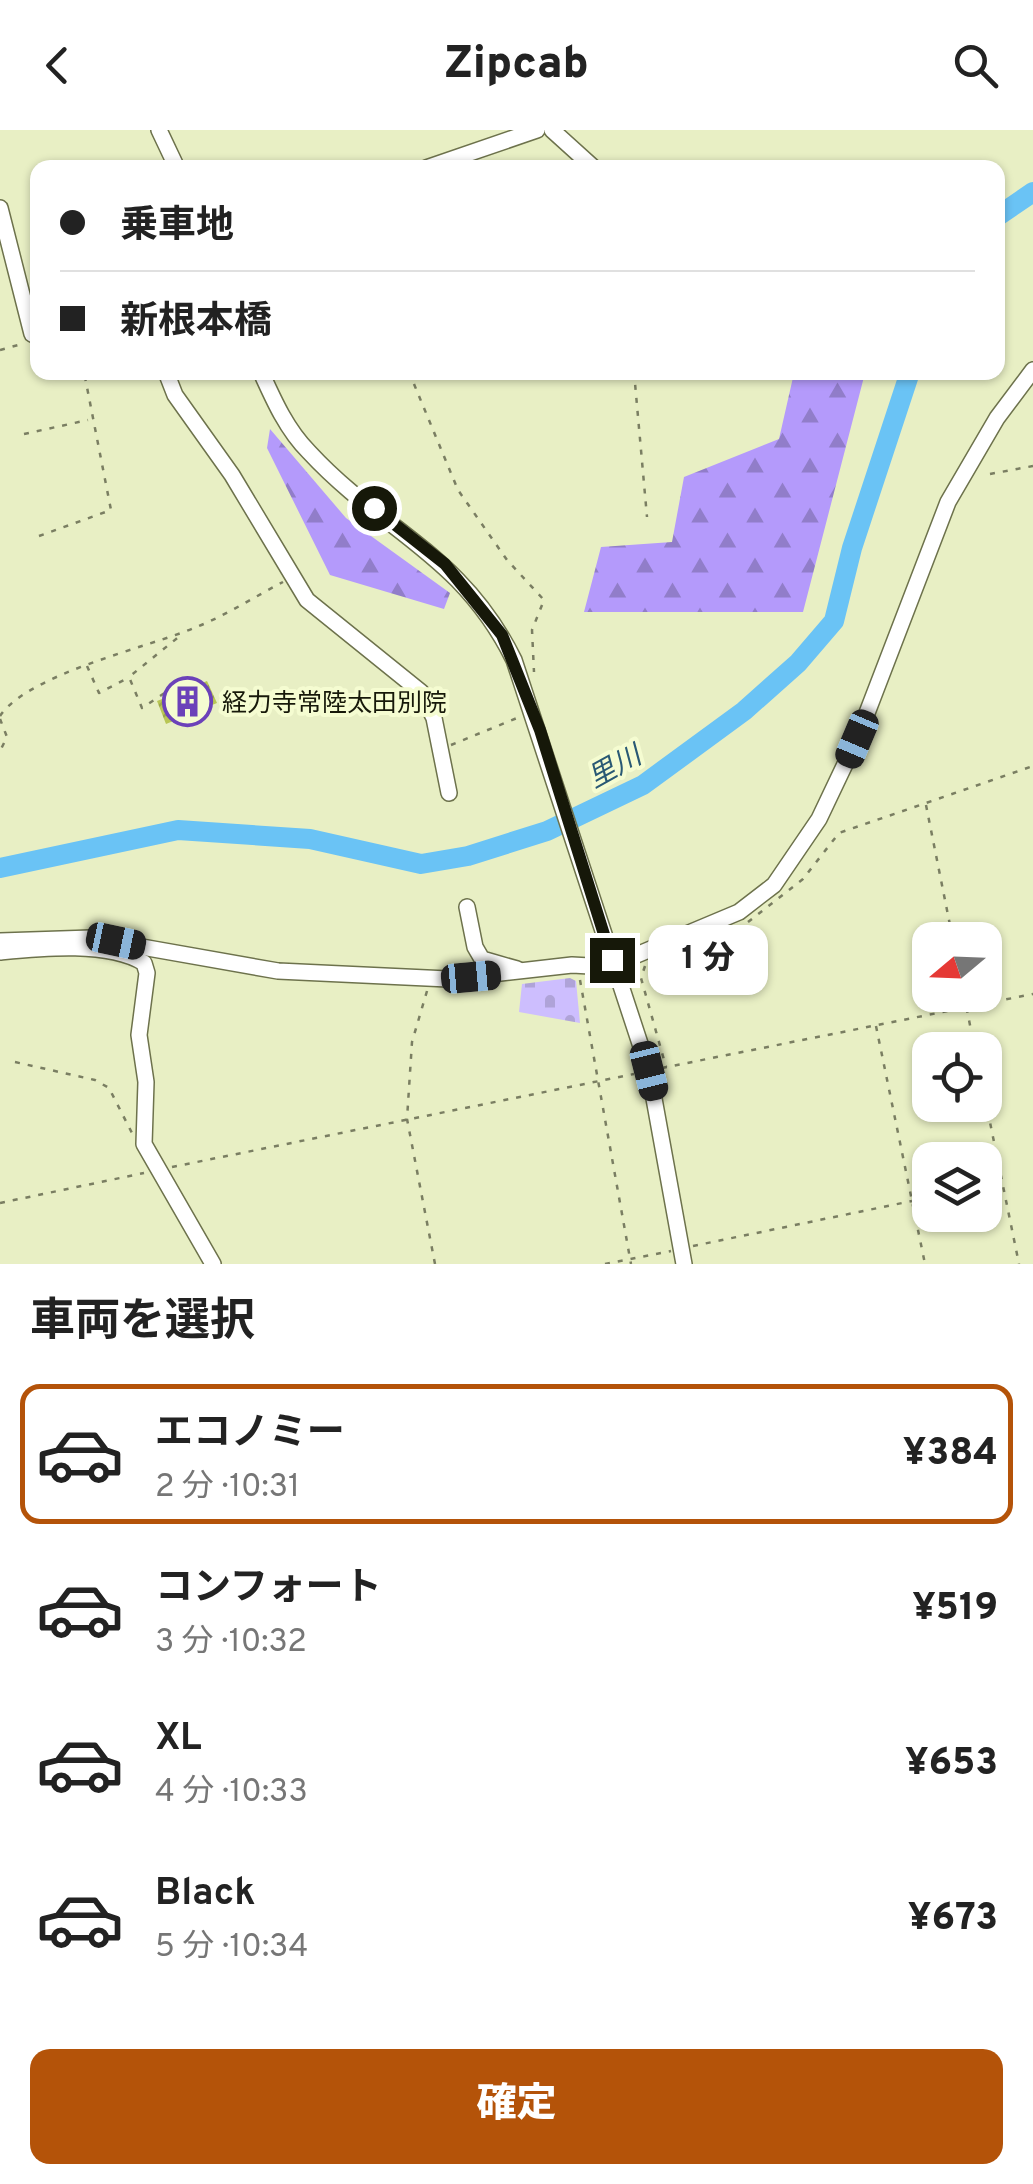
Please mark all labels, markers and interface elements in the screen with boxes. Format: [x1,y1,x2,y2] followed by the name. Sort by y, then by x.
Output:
[444,37,589,94] text: Zipcab
[30,38,85,93] icon: back
[948,38,1003,93] icon: search
[120,203,234,252] text: 乗車地
[120,299,272,348] text: 新根本橋
[352,486,397,531] route start
[161,676,213,728] building icon: 経力寺常陸太田別院
[222,689,447,721] place label: 経力寺常陸太田別院
[831,706,883,772] car
[582,738,651,798] water label: 里川
[84,920,148,962] car
[912,922,1002,1012] north arrow
[912,922,1002,1232] map controls
[647,925,767,995] callout: 1 分
[590,938,635,983] route end
[681,940,735,980] text: 1 分
[440,959,502,995] car
[912,1032,1002,1122] button: locate
[627,1038,671,1104] car
[912,1142,1002,1232] button: layers
[30,1295,255,1352] text: 車両を選択
[35,1409,125,1499] icon: car
[155,1410,345,1459] text: エコノミー
[903,1430,998,1479] text: ¥384
[155,1468,300,1508] text: 2 分 · 10:31
[35,1564,125,1654] icon: car
[155,1565,382,1614] text: コンフォート
[912,1585,998,1634] text: ¥519
[155,1623,307,1663] text: 3 分 · 10:32
[155,1715,202,1764] text: XL
[35,1719,125,1809] icon: car
[905,1740,998,1789] text: ¥653
[155,1773,308,1813] text: 4 分 · 10:33
[155,1870,255,1919] text: Black
[35,1874,125,1964] icon: car
[908,1895,998,1944] text: ¥673
[155,1928,308,1968] text: 5 分 · 10:34
[30,2049,1003,2164] button: 確定

